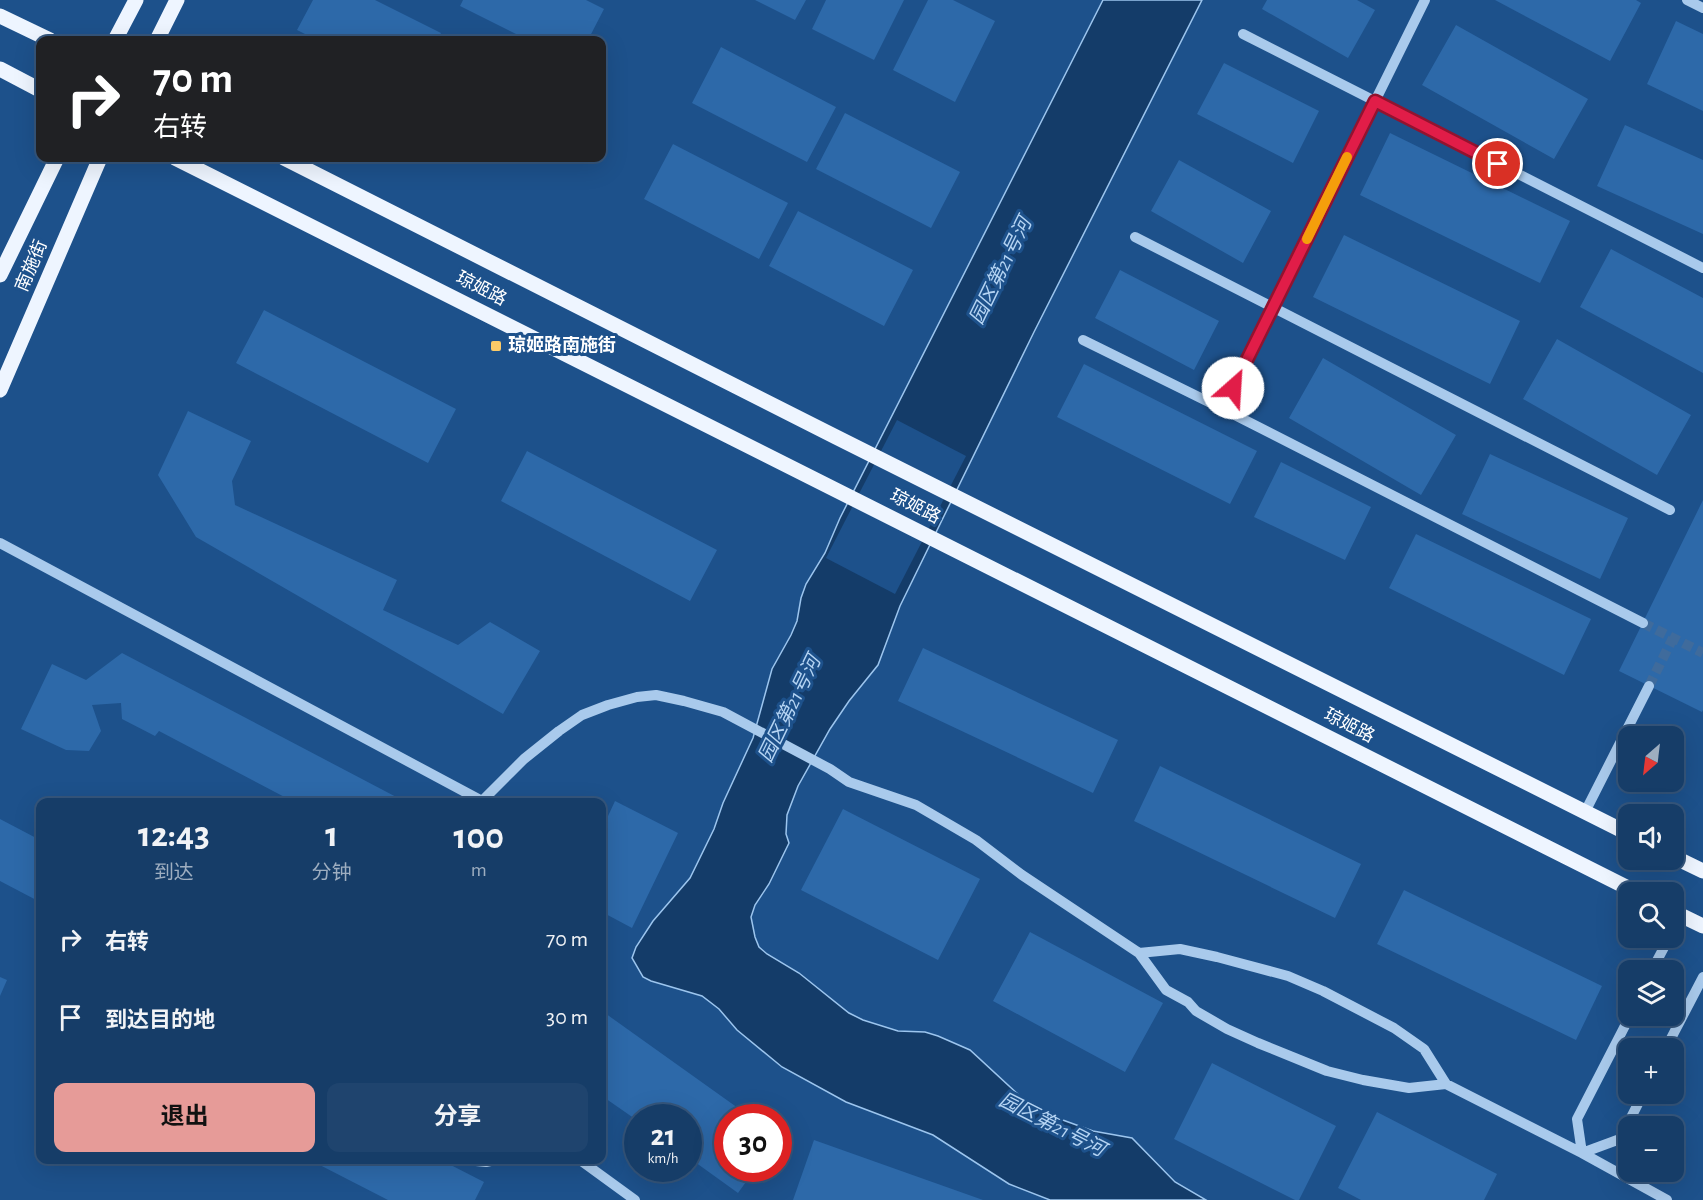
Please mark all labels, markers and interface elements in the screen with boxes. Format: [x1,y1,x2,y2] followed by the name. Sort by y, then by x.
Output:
[153,58,233,100] text: 70 m
[54,60,132,138] icon: right
[153,114,207,141] text: 右转
[1472,138,1523,189] pin
[1481,147,1514,180] icon: arrive
[966,210,1037,327] water label: 园区第21号河
[11,237,51,294] street label: 南施街
[453,267,510,309] street label: 琼姬路
[508,334,616,355] place label: 琼姬路南施街
[489,339,503,353] marker: 琼姬路南施街
[1201,356,1265,420] position arrow
[887,485,944,527] street label: 琼姬路
[755,648,826,765] water label: 园区第21号河
[1321,704,1378,746] street label: 琼姬路
[1618,726,1684,792] north arrow
[1618,726,1684,1182] map controls
[1618,804,1684,870] button: sound
[138,817,210,853] text: 12:43
[325,817,338,853] text: 1
[454,819,504,855] text: 100
[471,860,487,880] text: m
[154,863,194,883] text: 到达
[312,863,352,883] text: 分钟
[1618,882,1684,948] button: search
[54,923,87,956] icon: right
[546,928,588,950] text: 70 m
[105,931,149,953] text: 右转
[1618,960,1684,1026] button: layers
[54,1001,87,1034] icon: arrive
[546,1006,588,1028] text: 30 m
[105,1009,215,1031] text: 到达目的地
[1618,1038,1684,1104] button: +
[54,1083,315,1152] button: 退出
[327,1083,588,1152] button: 分享
[996,1089,1112,1162] water label: 园区第21号河
[714,1104,792,1182] speed limit sign: 30
[1618,1116,1684,1182] button: −
[651,1121,675,1151] text: 21
[648,1151,678,1166] text: km/h

